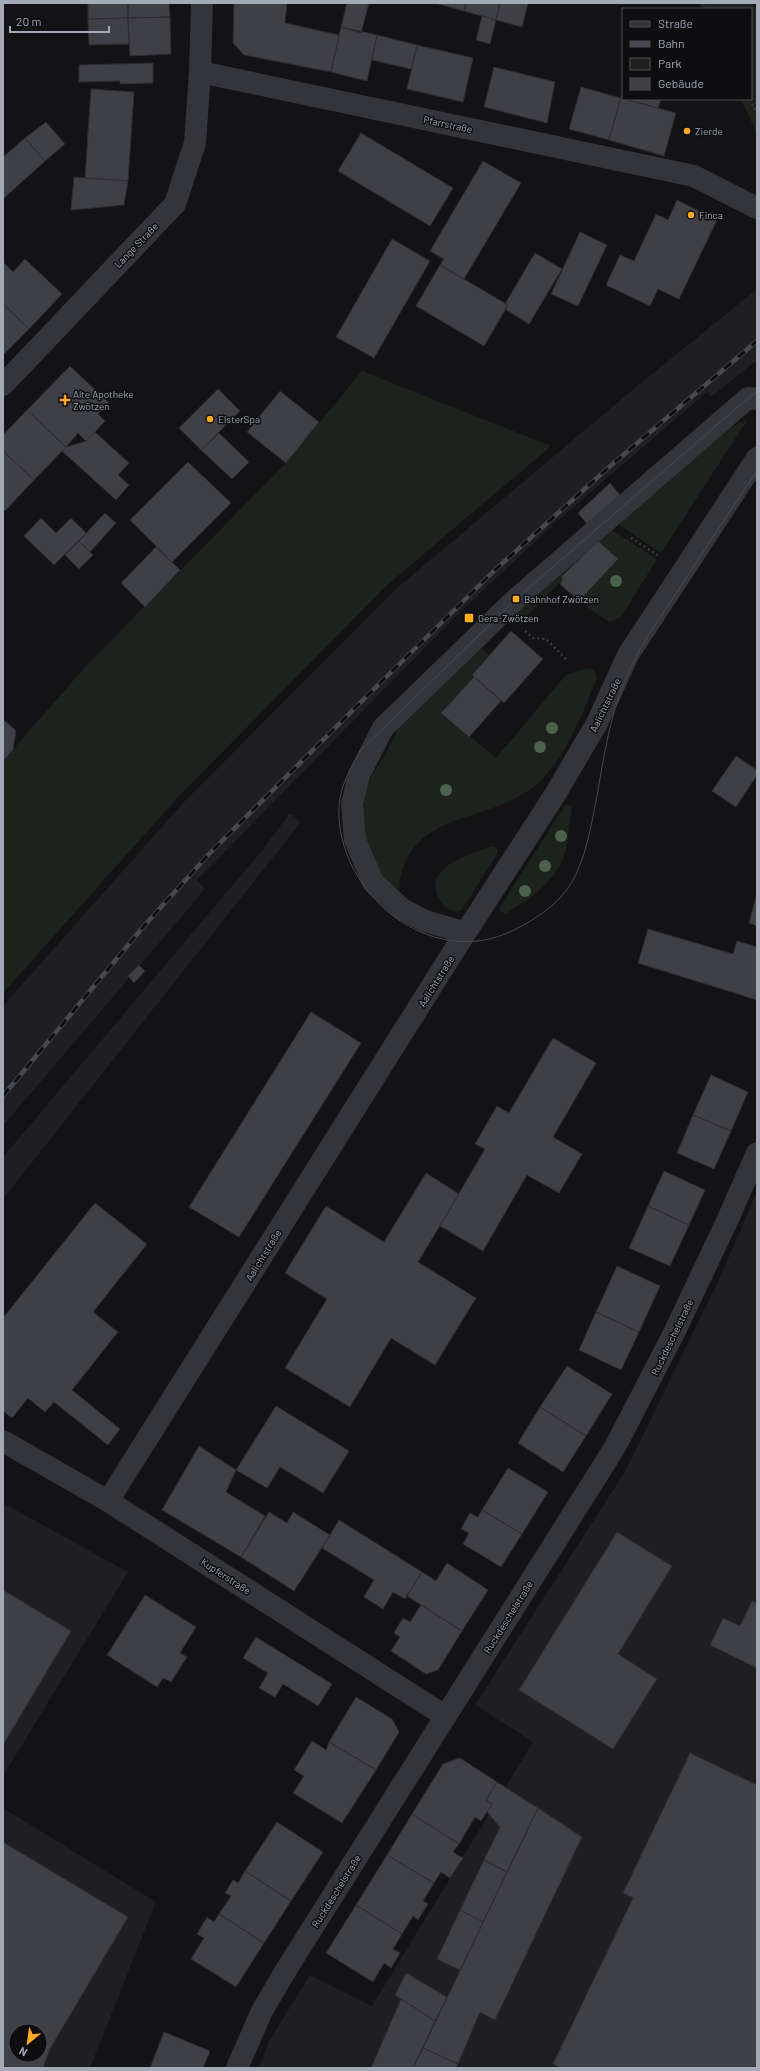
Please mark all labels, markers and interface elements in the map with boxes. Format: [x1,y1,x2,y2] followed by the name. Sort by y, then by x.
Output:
[10,8,109,34] scale bar
[622,8,752,100] legend
[16,14,42,28] text: 20 m
[658,16,693,30] text: Straße
[658,36,685,50] text: Bahn
[658,56,682,70] text: Park
[658,76,704,90] text: Gebäude
[422,113,474,135] street label: Pfarrstraße
[695,125,723,137] place label: Zierde
[682,126,692,136] marker: Zierde
[699,209,723,221] place label: Finca
[686,210,696,220] marker: Finca
[112,220,160,270] street label: Lange Straße
[73,388,134,412] place label: Alte Apotheke Zwötzen
[60,395,70,405] marker: Alte Apotheke Zwötzen
[218,413,260,425] place label: ElsterSpa
[205,414,215,424] marker: ElsterSpa
[524,593,599,605] place label: Bahnhof Zwötzen
[511,594,521,604] marker: Bahnhof Zwötzen
[463,612,475,624] marker: Gera-Zwötzen
[478,612,539,624] place label: Gera-Zwötzen
[587,676,623,734] street label: Aalichtstraße
[415,953,457,1009] street label: Aalichtstraße
[242,1227,284,1283] street label: Aalichtstraße
[648,1297,696,1377] street label: Ruckdeschelstraße
[199,1555,253,1597] street label: Kupferstraße
[481,1579,535,1655] street label: Ruckdeschelstraße
[309,1853,363,1929] street label: Ruckdeschelstraße
[8,2023,48,2063] north arrow
[17,2045,29,2060] text: N

